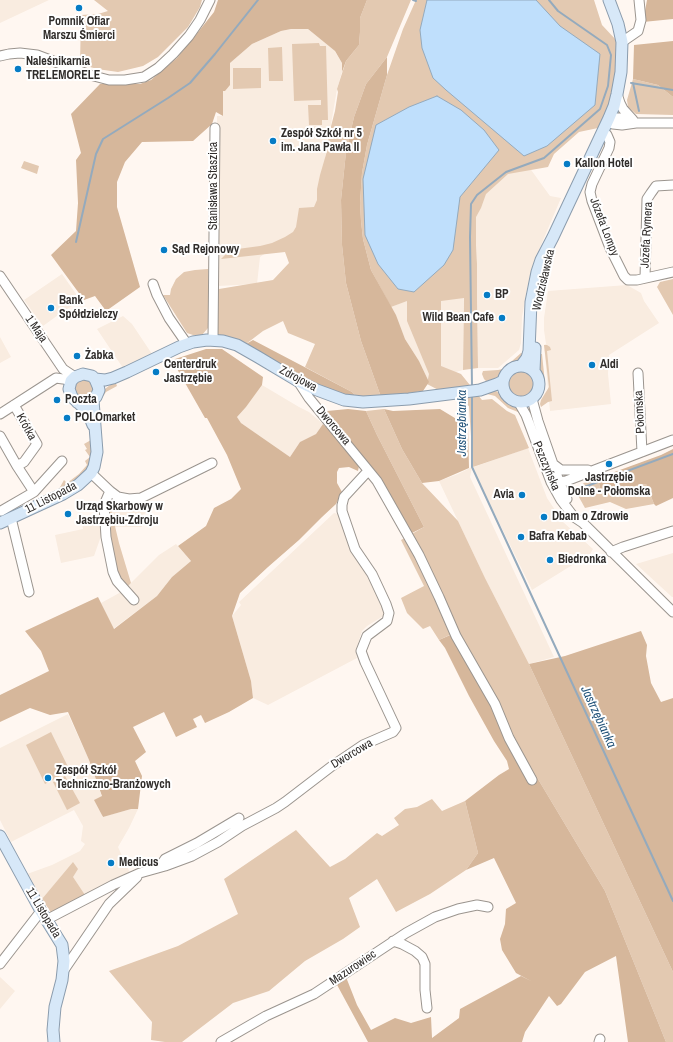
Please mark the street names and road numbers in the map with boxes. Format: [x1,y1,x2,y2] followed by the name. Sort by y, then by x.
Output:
[207,142,221,230] street label: Stanisława Staszica
[586,196,622,258] street label: Józefa Lompy
[638,202,656,268] street label: Józefa Rymera
[530,248,558,312] street label: Wodzisławska
[22,313,50,345] street label: 1 Maja
[277,363,319,395] street label: Zdrojowa
[632,390,648,434] street label: Połomska
[313,404,353,448] street label: Dworcowa
[13,411,39,443] street label: Krótka
[529,439,563,493] street label: Pszczyńska
[23,479,79,517] street label: 11 Listopada
[329,736,375,772] street label: Dworcowa
[22,885,64,941] street label: 11 Listopada
[327,947,379,989] street label: Mazurowiec

